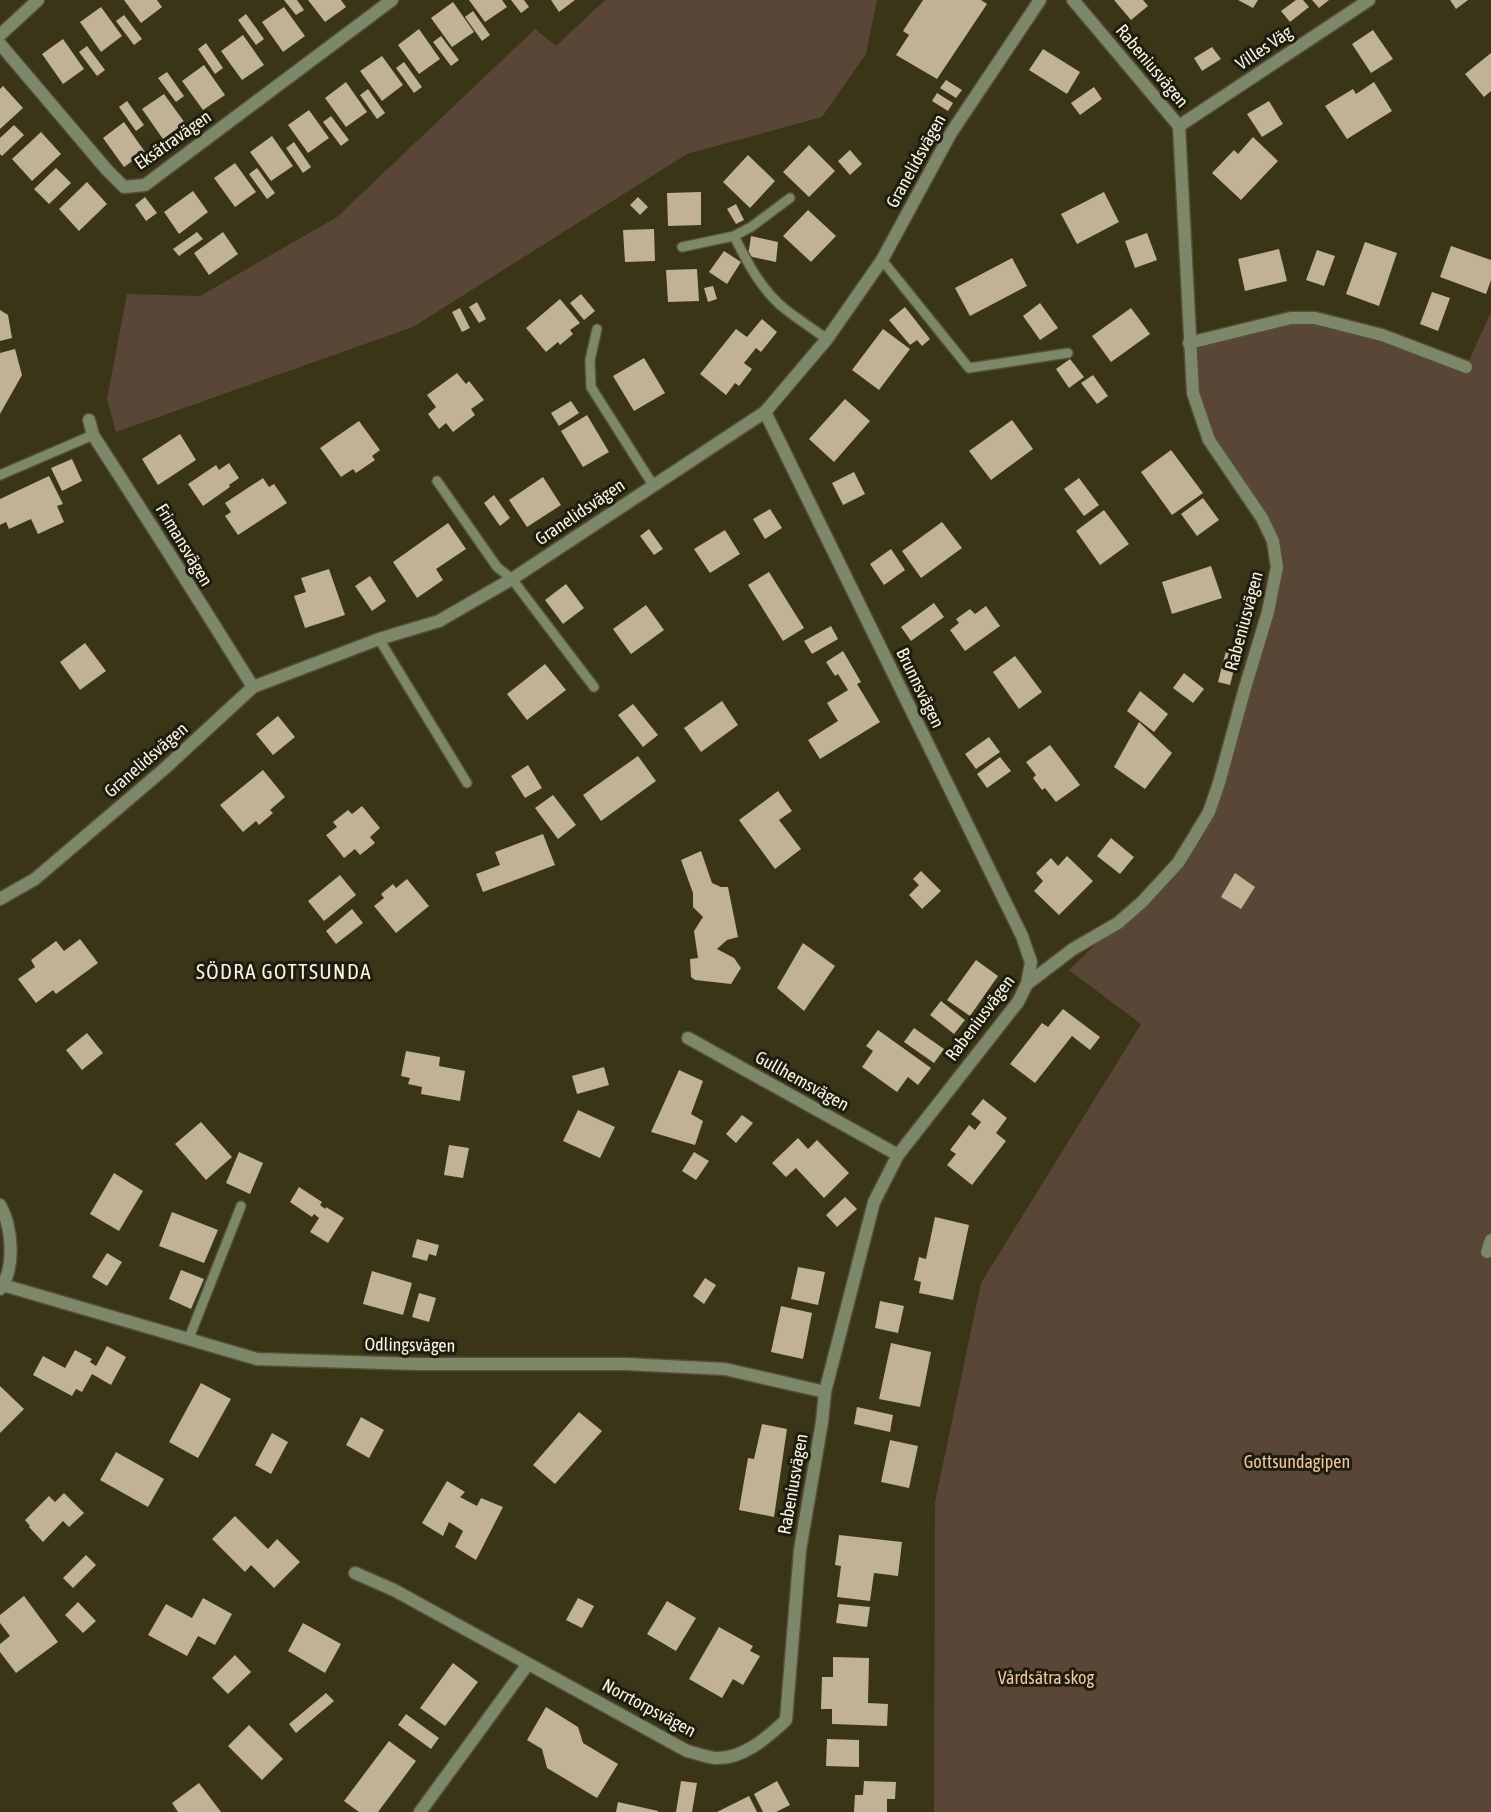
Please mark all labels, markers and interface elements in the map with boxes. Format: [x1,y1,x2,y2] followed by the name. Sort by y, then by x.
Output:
[1112,20,1193,111] street label: Rabeniusvägen
[1231,21,1296,74] street label: Villes Väg
[130,106,215,174] street label: Eksätravägen
[881,110,950,211] street label: Granelidsvägen
[531,474,628,549] street label: Granelidsvägen
[152,500,217,590] street label: Frimansvägen
[1220,569,1267,673] street label: Rabeniusvägen
[892,644,949,731] street label: Brunnsvägen
[100,718,192,801] street label: Granelidsvägen
[196,959,372,983] district label: SÖDRA GOTTSUNDA
[941,971,1019,1065] street label: Rabeniusvägen
[752,1046,853,1115] street label: Gullhemsvägen
[364,1333,456,1356] street label: Odlingsvägen
[773,1432,812,1536] street label: Rabeniusvägen
[1244,1451,1350,1472] park label: Gottsundagipen
[998,1667,1094,1688] park label: Vårdsätra skog
[599,1674,700,1741] street label: Norrtorpsvägen

